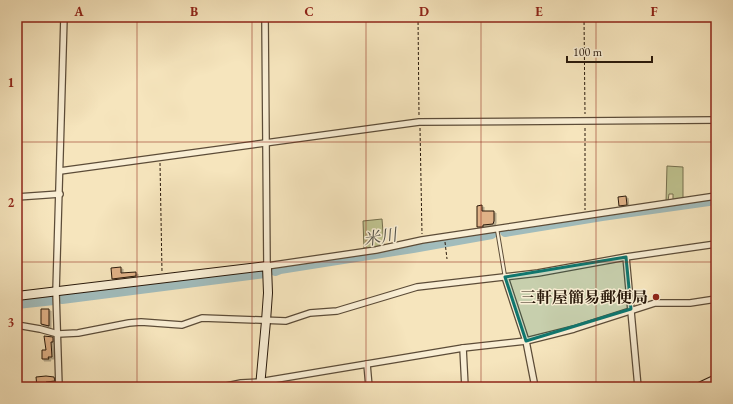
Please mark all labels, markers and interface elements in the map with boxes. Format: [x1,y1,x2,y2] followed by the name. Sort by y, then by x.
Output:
[73,3,84,20] text: A
[190,3,198,20] text: B
[304,3,314,20] text: C
[419,3,429,20] text: D
[535,3,543,20] text: E
[650,3,658,20] text: F
[567,38,652,64] scale bar
[573,44,603,60] text: 100 m
[8,74,15,91] text: 1
[8,194,15,211] text: 2
[361,223,401,251] water label: 米川
[520,287,648,308] place label: 三軒屋簡易郵便局
[651,292,661,302] marker: 三軒屋簡易郵便局
[8,314,15,331] text: 3

